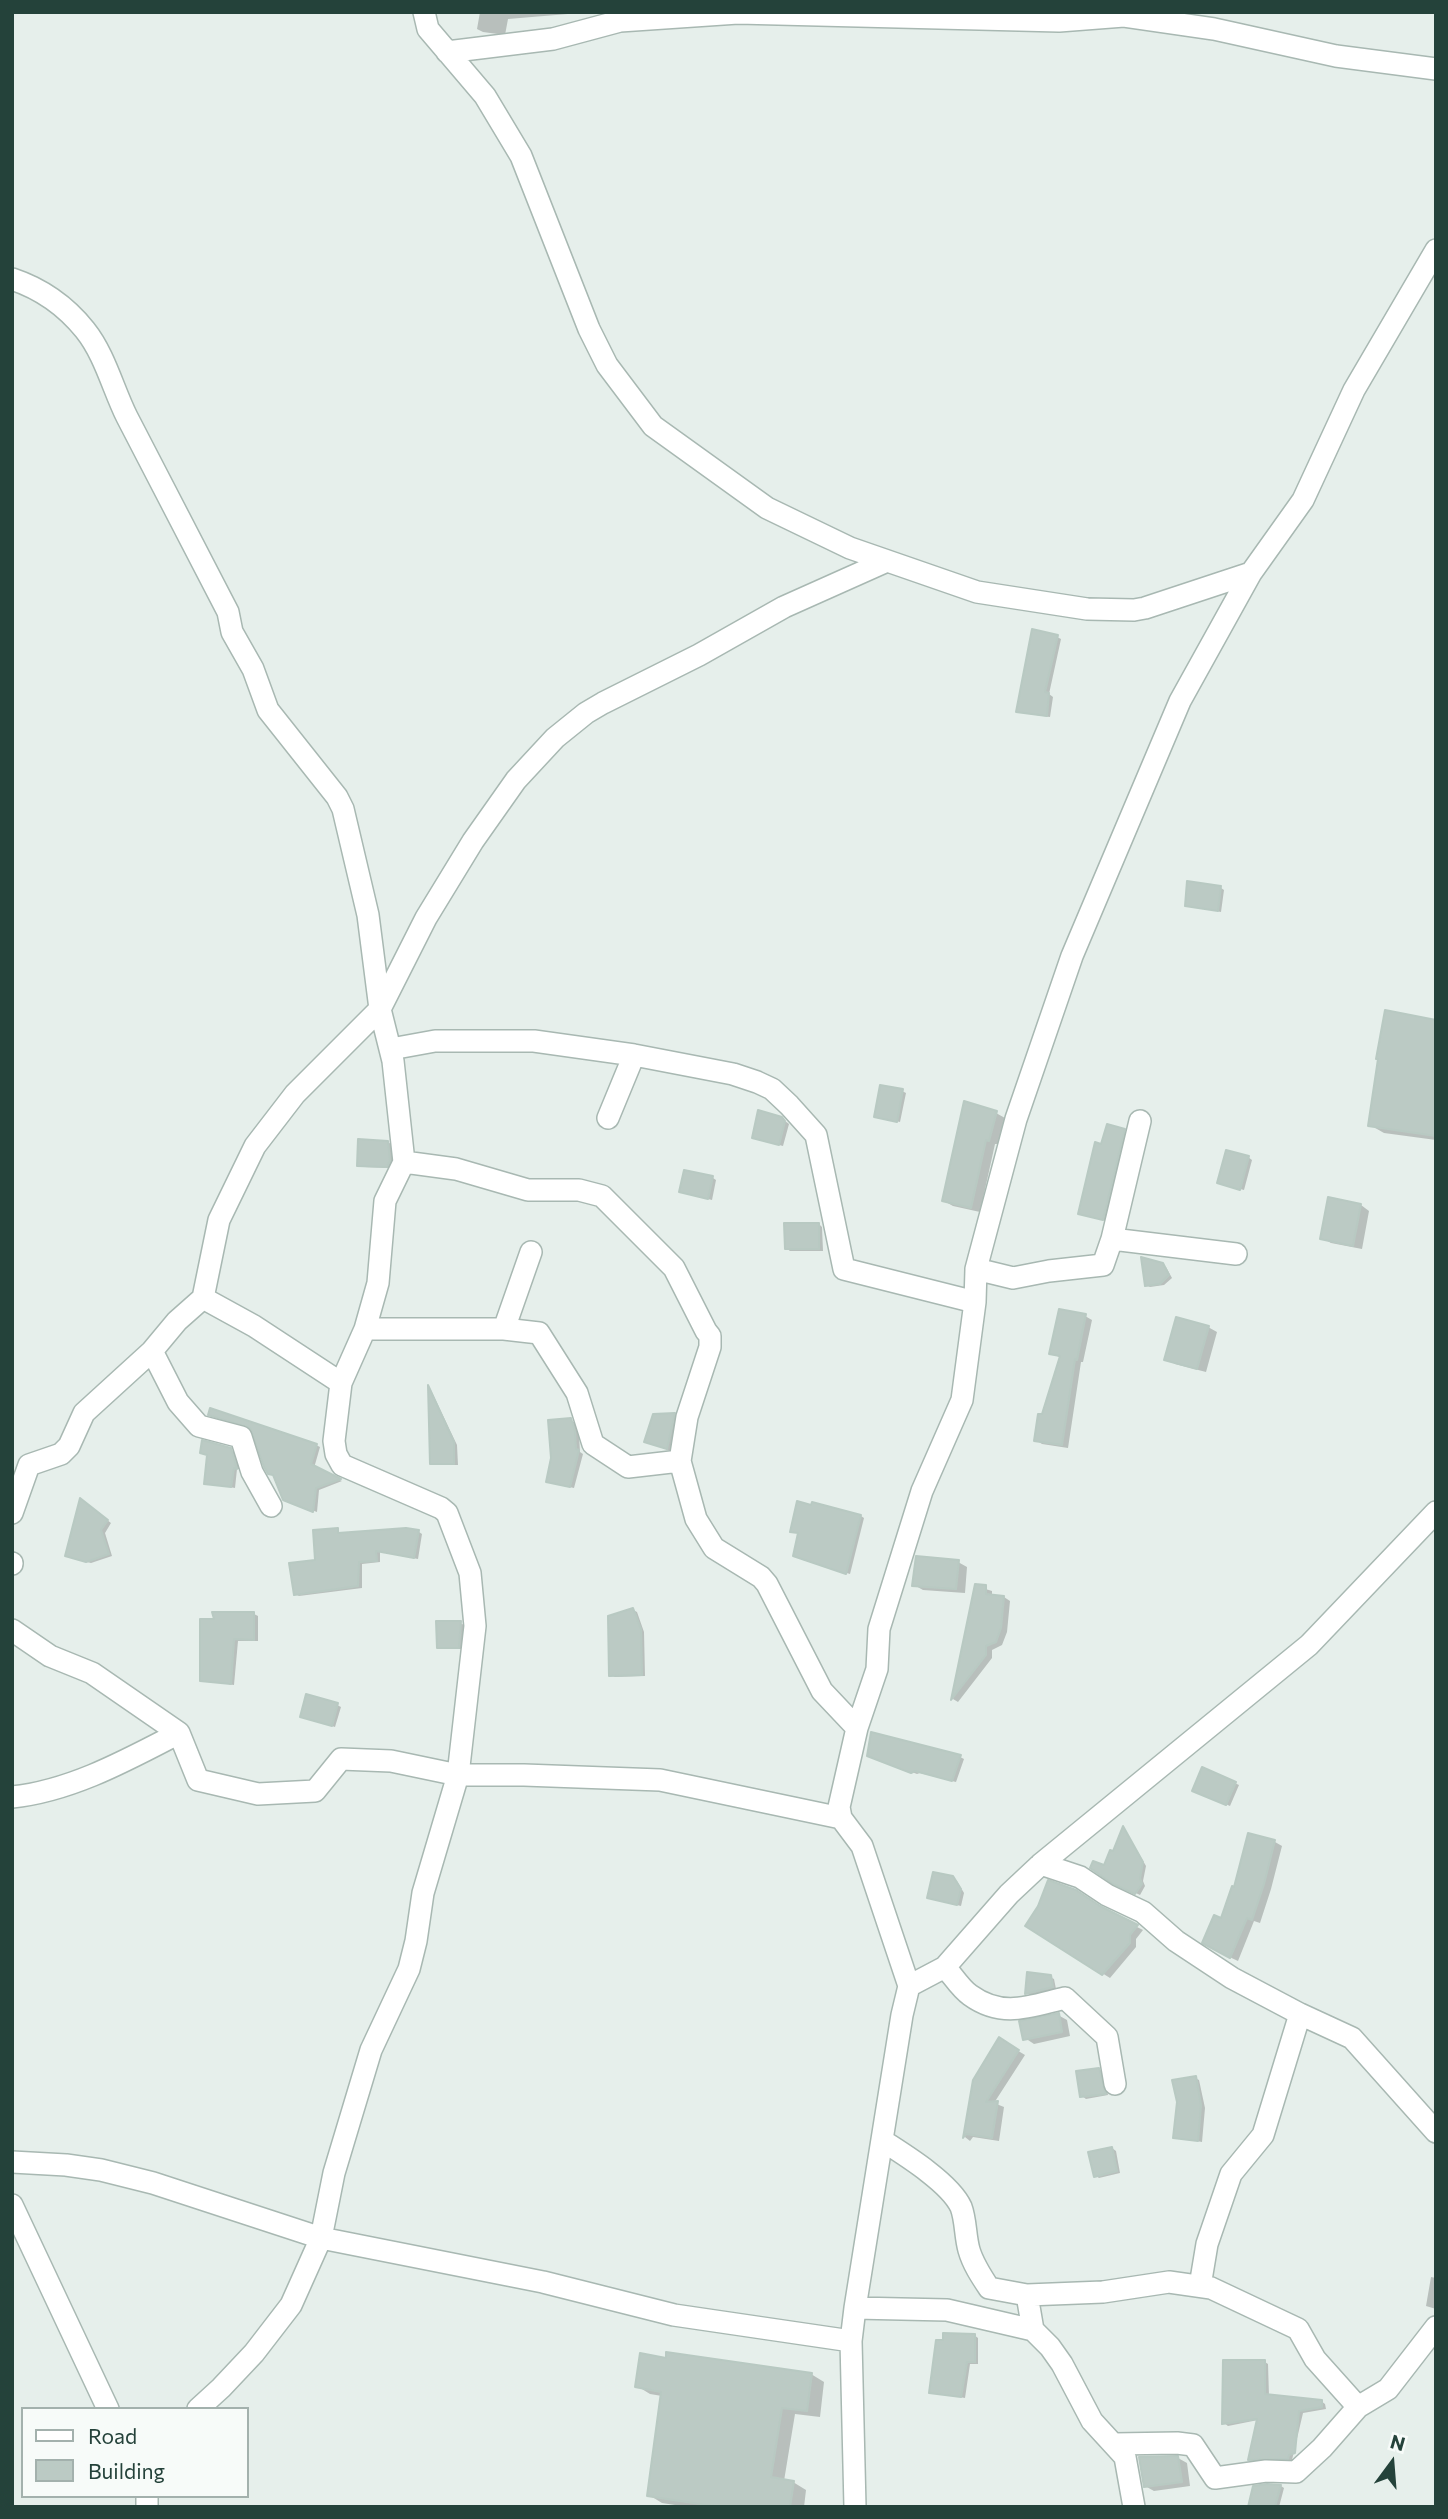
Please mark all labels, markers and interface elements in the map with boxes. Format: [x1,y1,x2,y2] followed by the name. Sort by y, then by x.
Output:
[21,2407,248,2498] legend
[88,2423,137,2448] text: Road
[1357,2428,1427,2498] north arrow
[1388,2429,1408,2455] text: N
[88,2458,165,2483] text: Building

